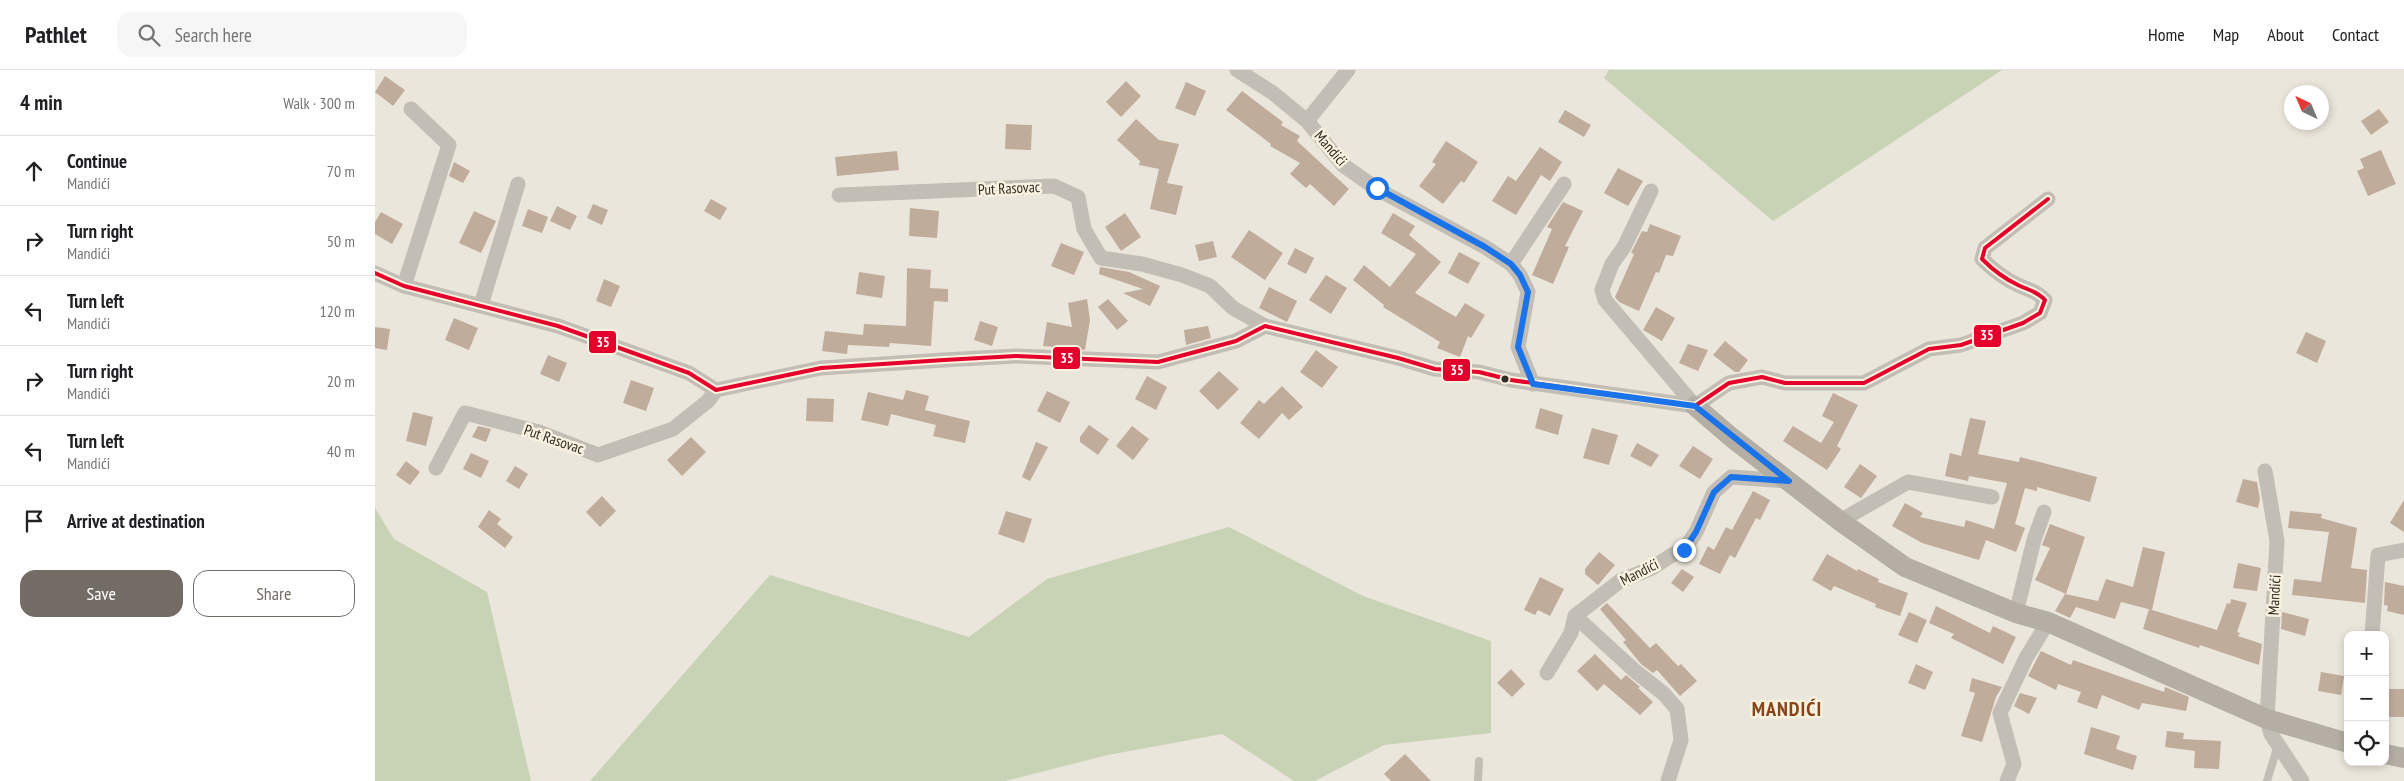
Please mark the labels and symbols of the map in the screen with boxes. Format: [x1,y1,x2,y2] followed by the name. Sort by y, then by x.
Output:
[2284,85,2329,130] north arrow
[1311,126,1351,170] street label: Mandići
[978,177,1041,199] street label: Put Rasovac
[1366,177,1389,200] route start
[1973,324,2002,348] line badge: 35
[1980,326,1994,344] text: 35
[588,330,617,354] line badge: 35
[596,333,610,351] text: 35
[1052,346,1081,370] line badge: 35
[1060,349,1074,367] text: 35
[1442,358,1471,382] line badge: 35
[1450,361,1464,379] text: 35
[1500,374,1510,384] unlabelled marker
[522,420,587,458] street label: Put Rasovac
[1673,539,1696,562] route end
[1617,554,1661,590] street label: Mandići
[2263,574,2285,616] street label: Mandići
[1752,696,1822,722] district label: MANDIĆI

